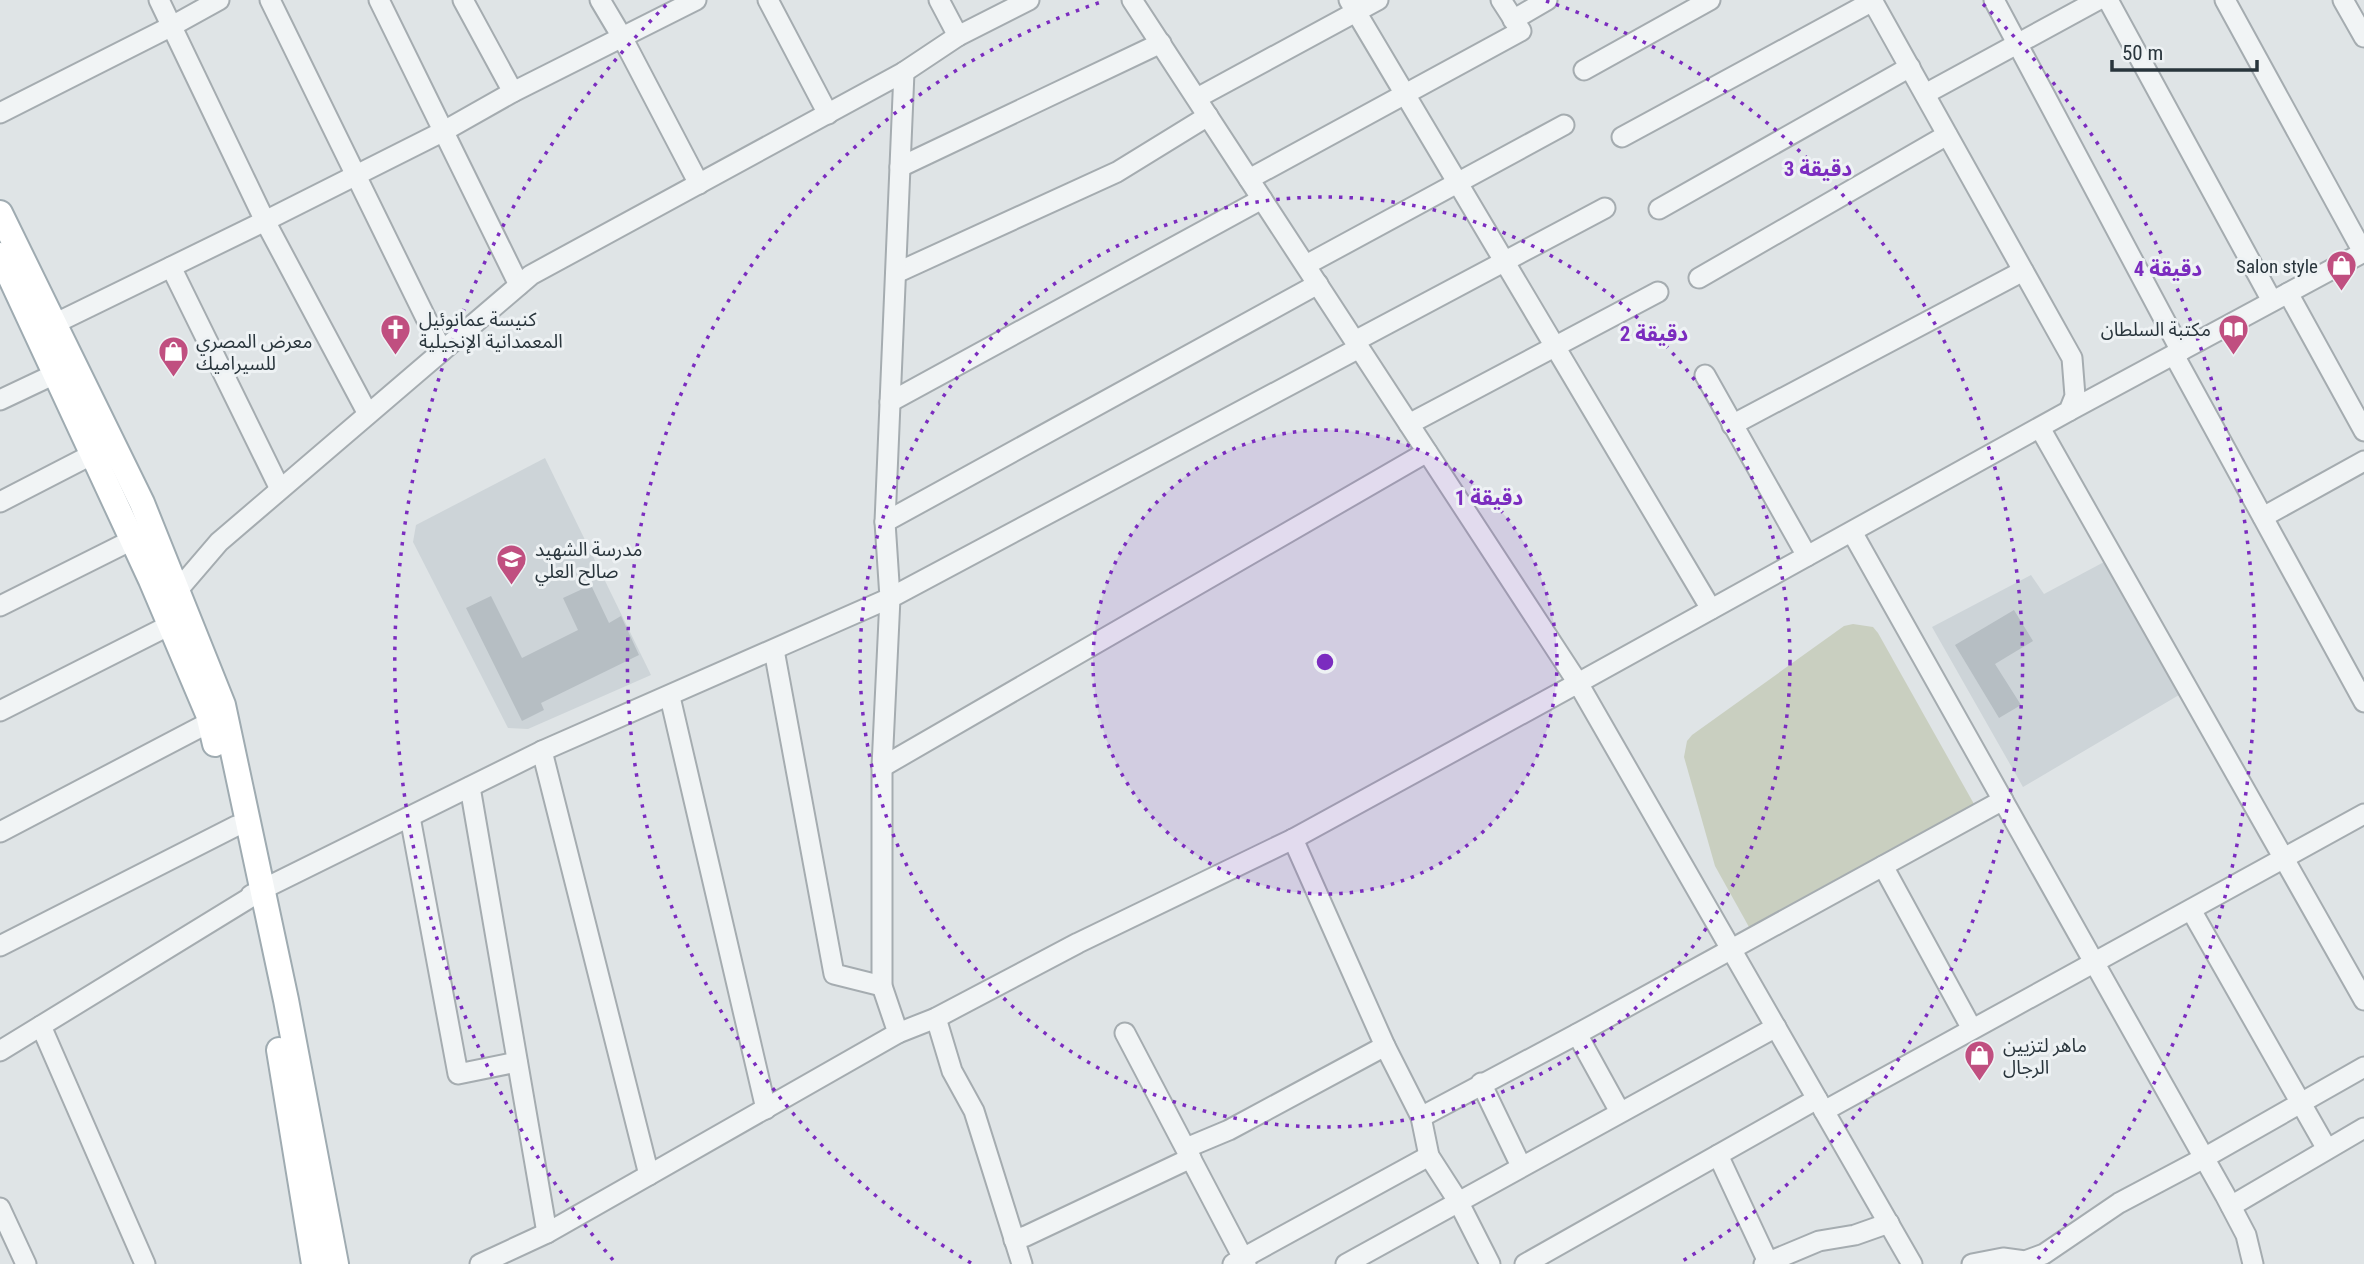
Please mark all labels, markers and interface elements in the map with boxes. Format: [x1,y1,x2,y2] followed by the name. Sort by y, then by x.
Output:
[2112,28,2257,72] scale bar
[2122,41,2163,65] text: 50 m
[1784,157,1852,181] text: 3 دقيقة
[2324,249,2358,293] shop icon: Salon style
[2236,255,2318,278] place label: Salon style
[2134,257,2202,281] text: 4 دقيقة
[419,308,563,354] place label: كنيسة عمانوئيل المعمدانية الإنجيلية
[2217,312,2251,356] library icon: مكتبة السلطان
[379,313,413,357] church icon: كنيسة عمانوئيل المعمدانية الإنجيلية
[2101,318,2211,341] place label: مكتبة السلطان
[1620,322,1688,346] text: 2 دقيقة
[196,330,312,375] place label: معرض المصري للسيراميك
[156,335,190,379] shop icon: معرض المصري للسيراميك
[1455,486,1523,510] text: 1 دقيقة
[535,538,642,586] place label: مدرسة الشهيد صالح العلي
[495,543,529,587] school or university icon: مدرسة الشهيد صالح العلي
[1313,650,1337,674] centre of rings
[2003,1034,2087,1079] place label: ماهر لتزيين الرجال
[1963,1039,1997,1083] shop icon: ماهر لتزيين الرجال

